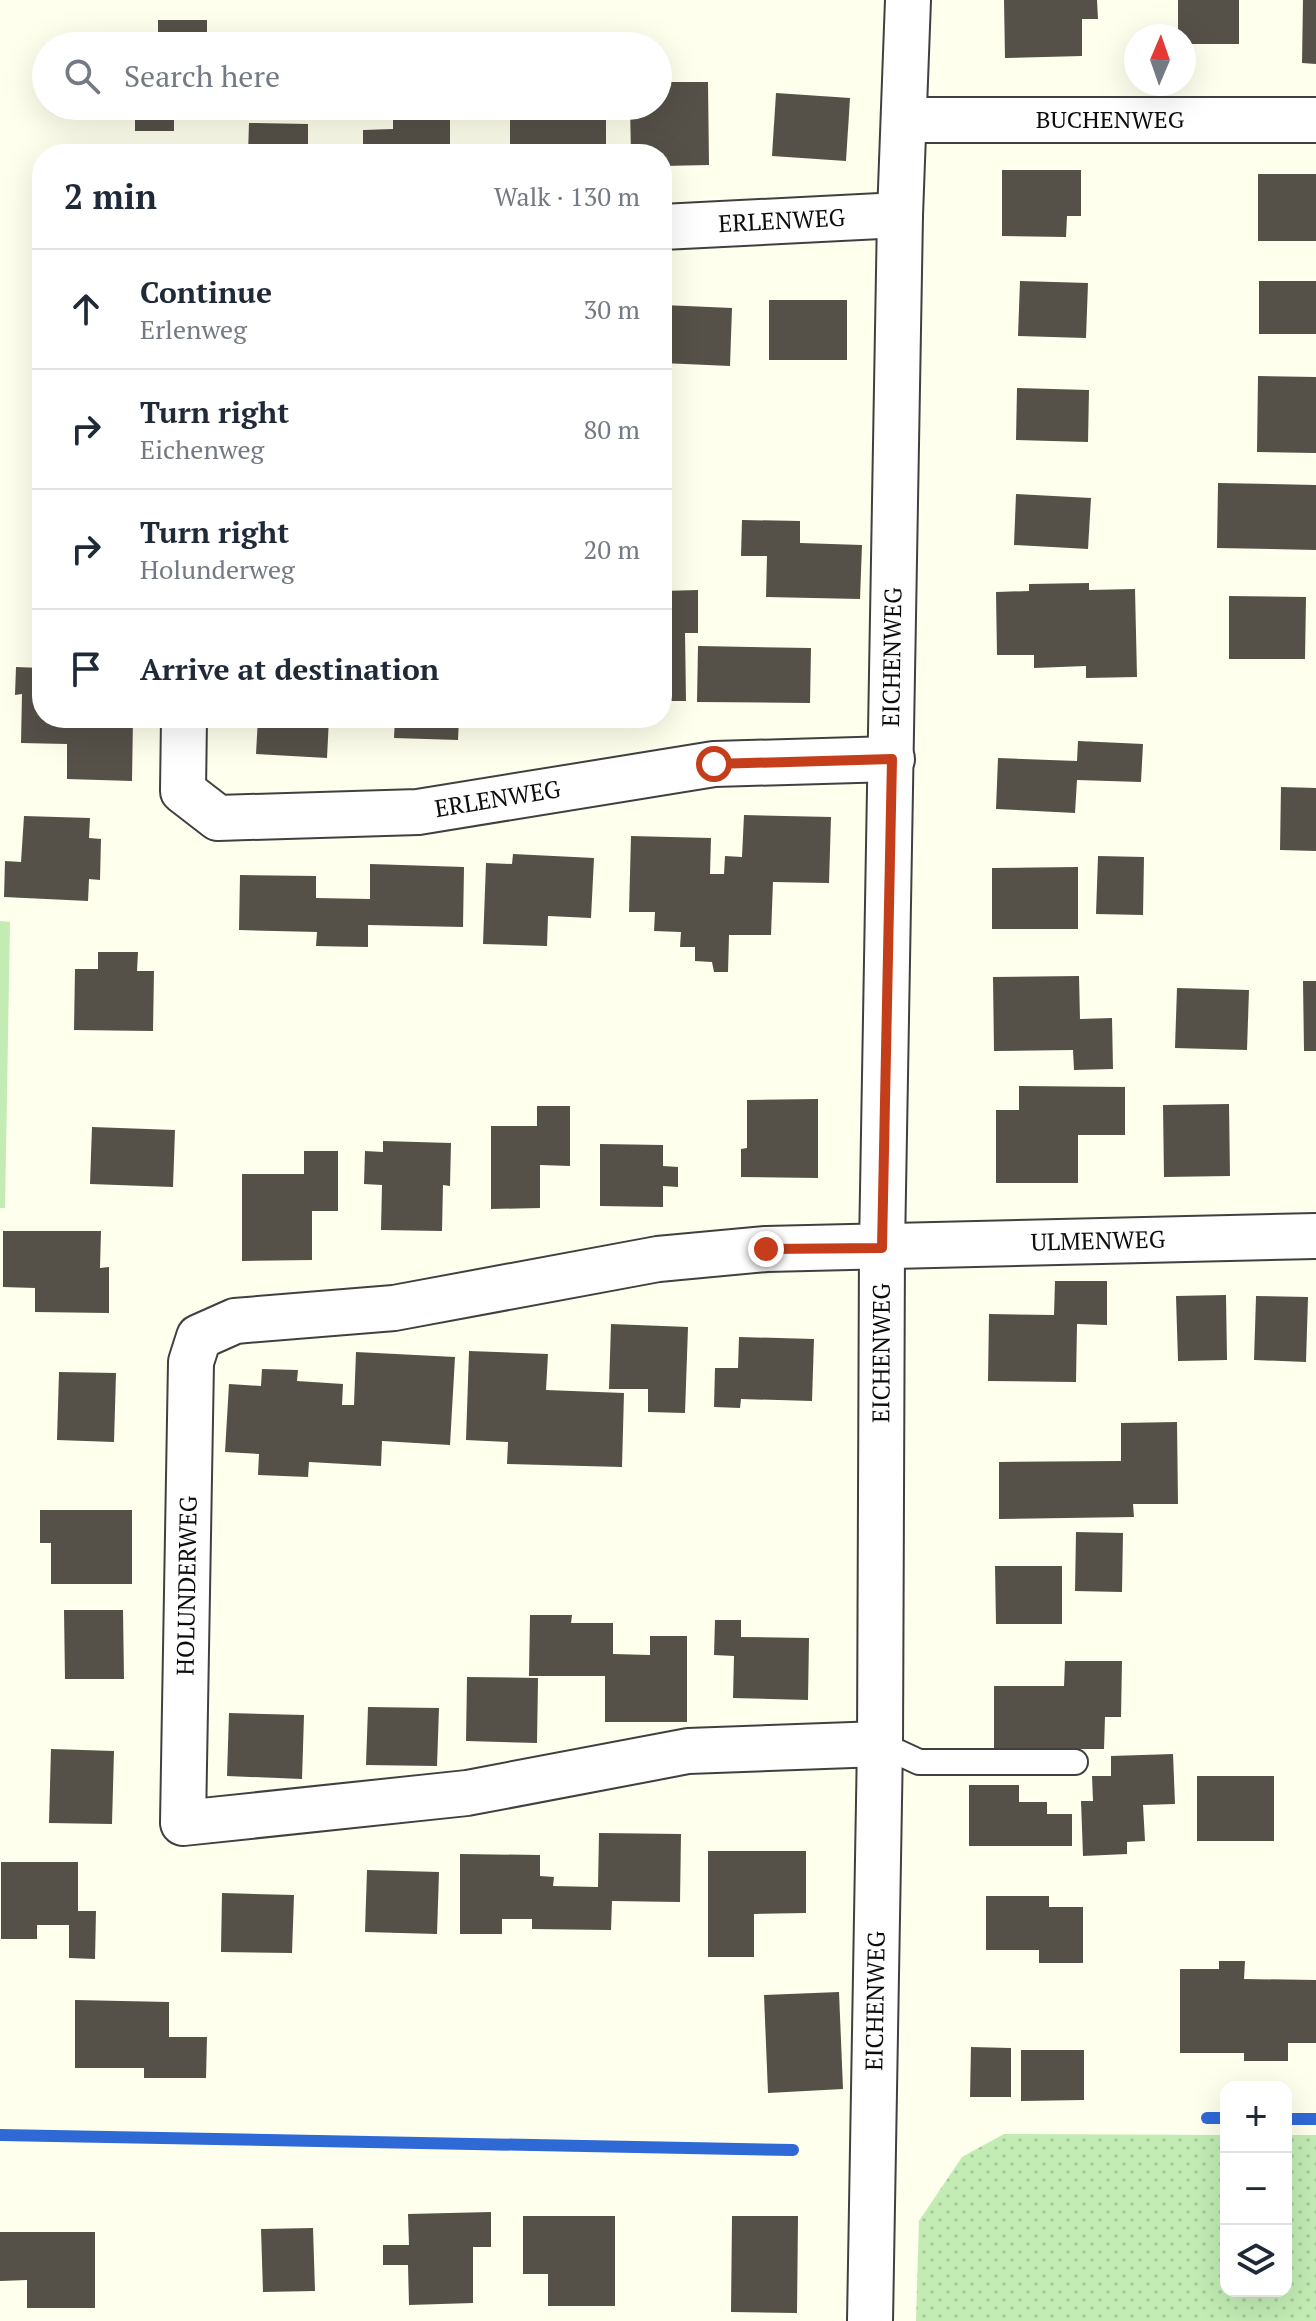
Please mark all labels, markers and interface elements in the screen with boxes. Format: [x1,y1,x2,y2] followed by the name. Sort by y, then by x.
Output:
[1124,24,1196,96] north arrow
[32,32,672,120] search box
[60,54,104,98] icon: search
[124,56,280,96] text: Search here
[1036,103,1185,135] street label: BUCHENWEG
[64,174,157,219] text: 2 min
[494,179,640,213] text: Walk · 130 m
[718,201,846,239] street label: ERLENWEG
[140,272,272,312] text: Continue
[64,287,108,331] icon: ahead
[584,292,640,326] text: 30 m
[140,312,247,346] text: Erlenweg
[140,392,289,432] text: Turn right
[64,407,108,451] icon: right
[584,412,640,446] text: 80 m
[140,432,264,466] text: Eichenweg
[140,512,289,552] text: Turn right
[64,527,108,571] icon: right
[584,532,640,566] text: 20 m
[140,552,295,586] text: Holunderweg
[874,586,909,727] street label: EICHENWEG
[64,647,108,691] icon: arrive
[140,649,439,689] text: Arrive at destination
[696,746,732,782] route start
[432,772,563,824] street label: ERLENWEG
[1030,1223,1166,1258] street label: ULMENWEG
[748,1231,784,1267] route end
[864,1283,897,1423] street label: EICHENWEG
[169,1495,204,1676] street label: HOLUNDERWEG
[857,1930,892,2071] street label: EICHENWEG
[1220,2081,1292,2297] map controls
[1220,2081,1292,2153] button: +
[1220,2153,1292,2225] button: −
[1220,2225,1292,2297] button: layers

